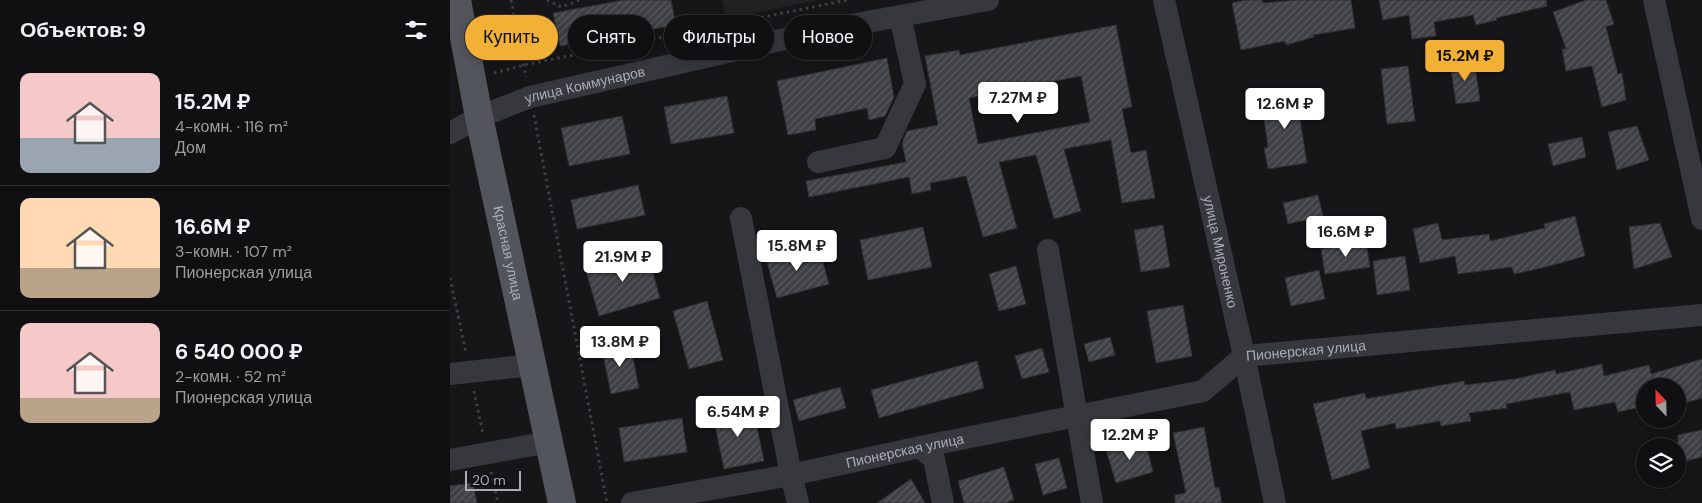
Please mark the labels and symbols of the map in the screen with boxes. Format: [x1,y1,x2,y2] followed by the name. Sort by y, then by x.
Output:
[1419,39,1511,82] pin: 15.2M ₽
[522,62,647,107] street label: улица Коммунаров
[972,82,1064,124] pin: 7.27M ₽
[1239,88,1331,130] pin: 12.6M ₽
[1199,194,1242,310] street label: улица Мироненко
[489,204,527,302] street label: Красная улица
[1300,216,1392,258] pin: 16.6M ₽
[751,230,843,272] pin: 15.8M ₽
[577,240,669,283] pin: 21.9M ₽
[574,326,666,368] pin: 13.8M ₽
[1245,336,1367,365] street label: Пионерская улица
[1636,378,1686,428] north arrow
[692,396,784,438] pin: 6.54M ₽
[1084,418,1176,461] pin: 12.2M ₽
[844,429,966,472] street label: Пионерская улица
[465,468,521,491] scale bar

